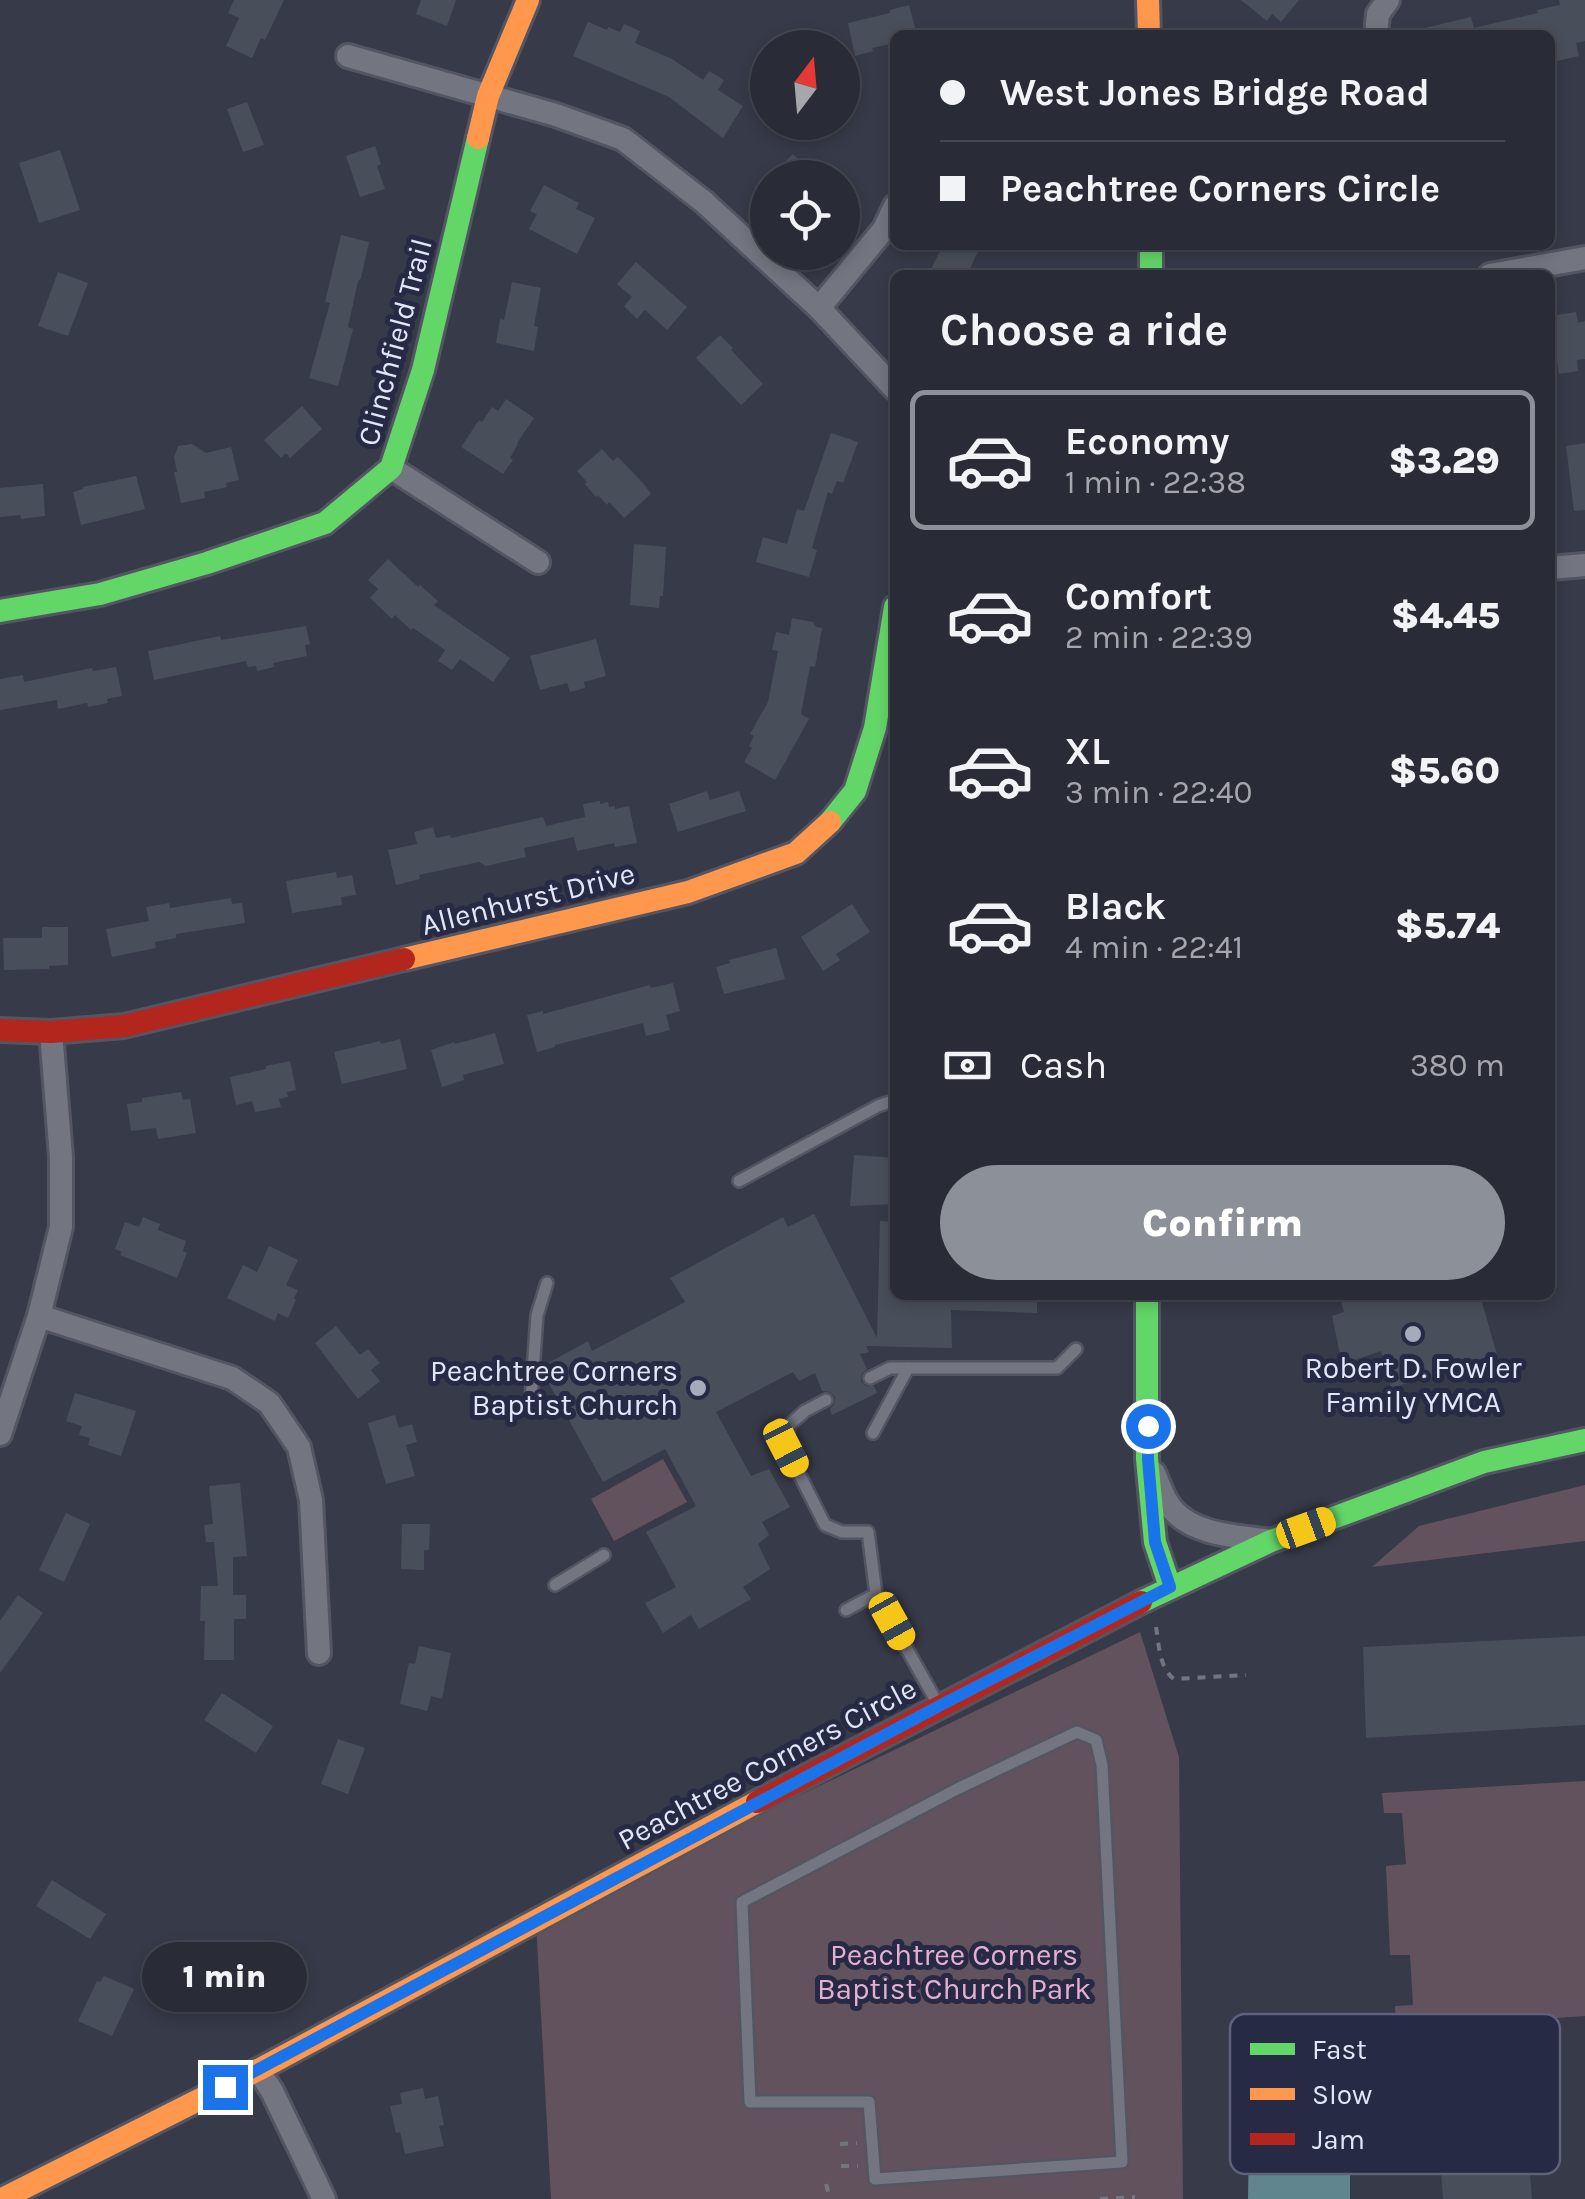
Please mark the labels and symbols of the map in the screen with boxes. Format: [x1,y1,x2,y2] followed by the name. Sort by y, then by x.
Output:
[750,30,860,140] north arrow
[350,235,440,449] street label: Clinchfield Trail
[417,855,639,943] street label: Allenhurst Drive
[1402,1323,1424,1345] marker: Robert D. Fowler Family YMCA
[1304,1350,1522,1420] place label: Robert D. Fowler Family YMCA
[430,1353,678,1423] place label: Peachtree Corners Baptist Church
[687,1377,709,1399] marker: Peachtree Corners Baptist Church
[1126,1404,1171,1449] route start
[759,1414,813,1482] car
[1273,1504,1339,1552] car
[864,1587,920,1655] car
[612,1670,922,1858] street label: Peachtree Corners Circle
[817,1937,1091,2007] park label: Peachtree Corners Baptist Church Park
[142,1942,308,2012] callout: 1 min
[1230,2014,1560,2174] legend
[1312,2033,1367,2066] text: Fast
[203,2065,248,2110] route end
[1312,2078,1372,2111] text: Slow
[1312,2123,1365,2156] text: Jam

